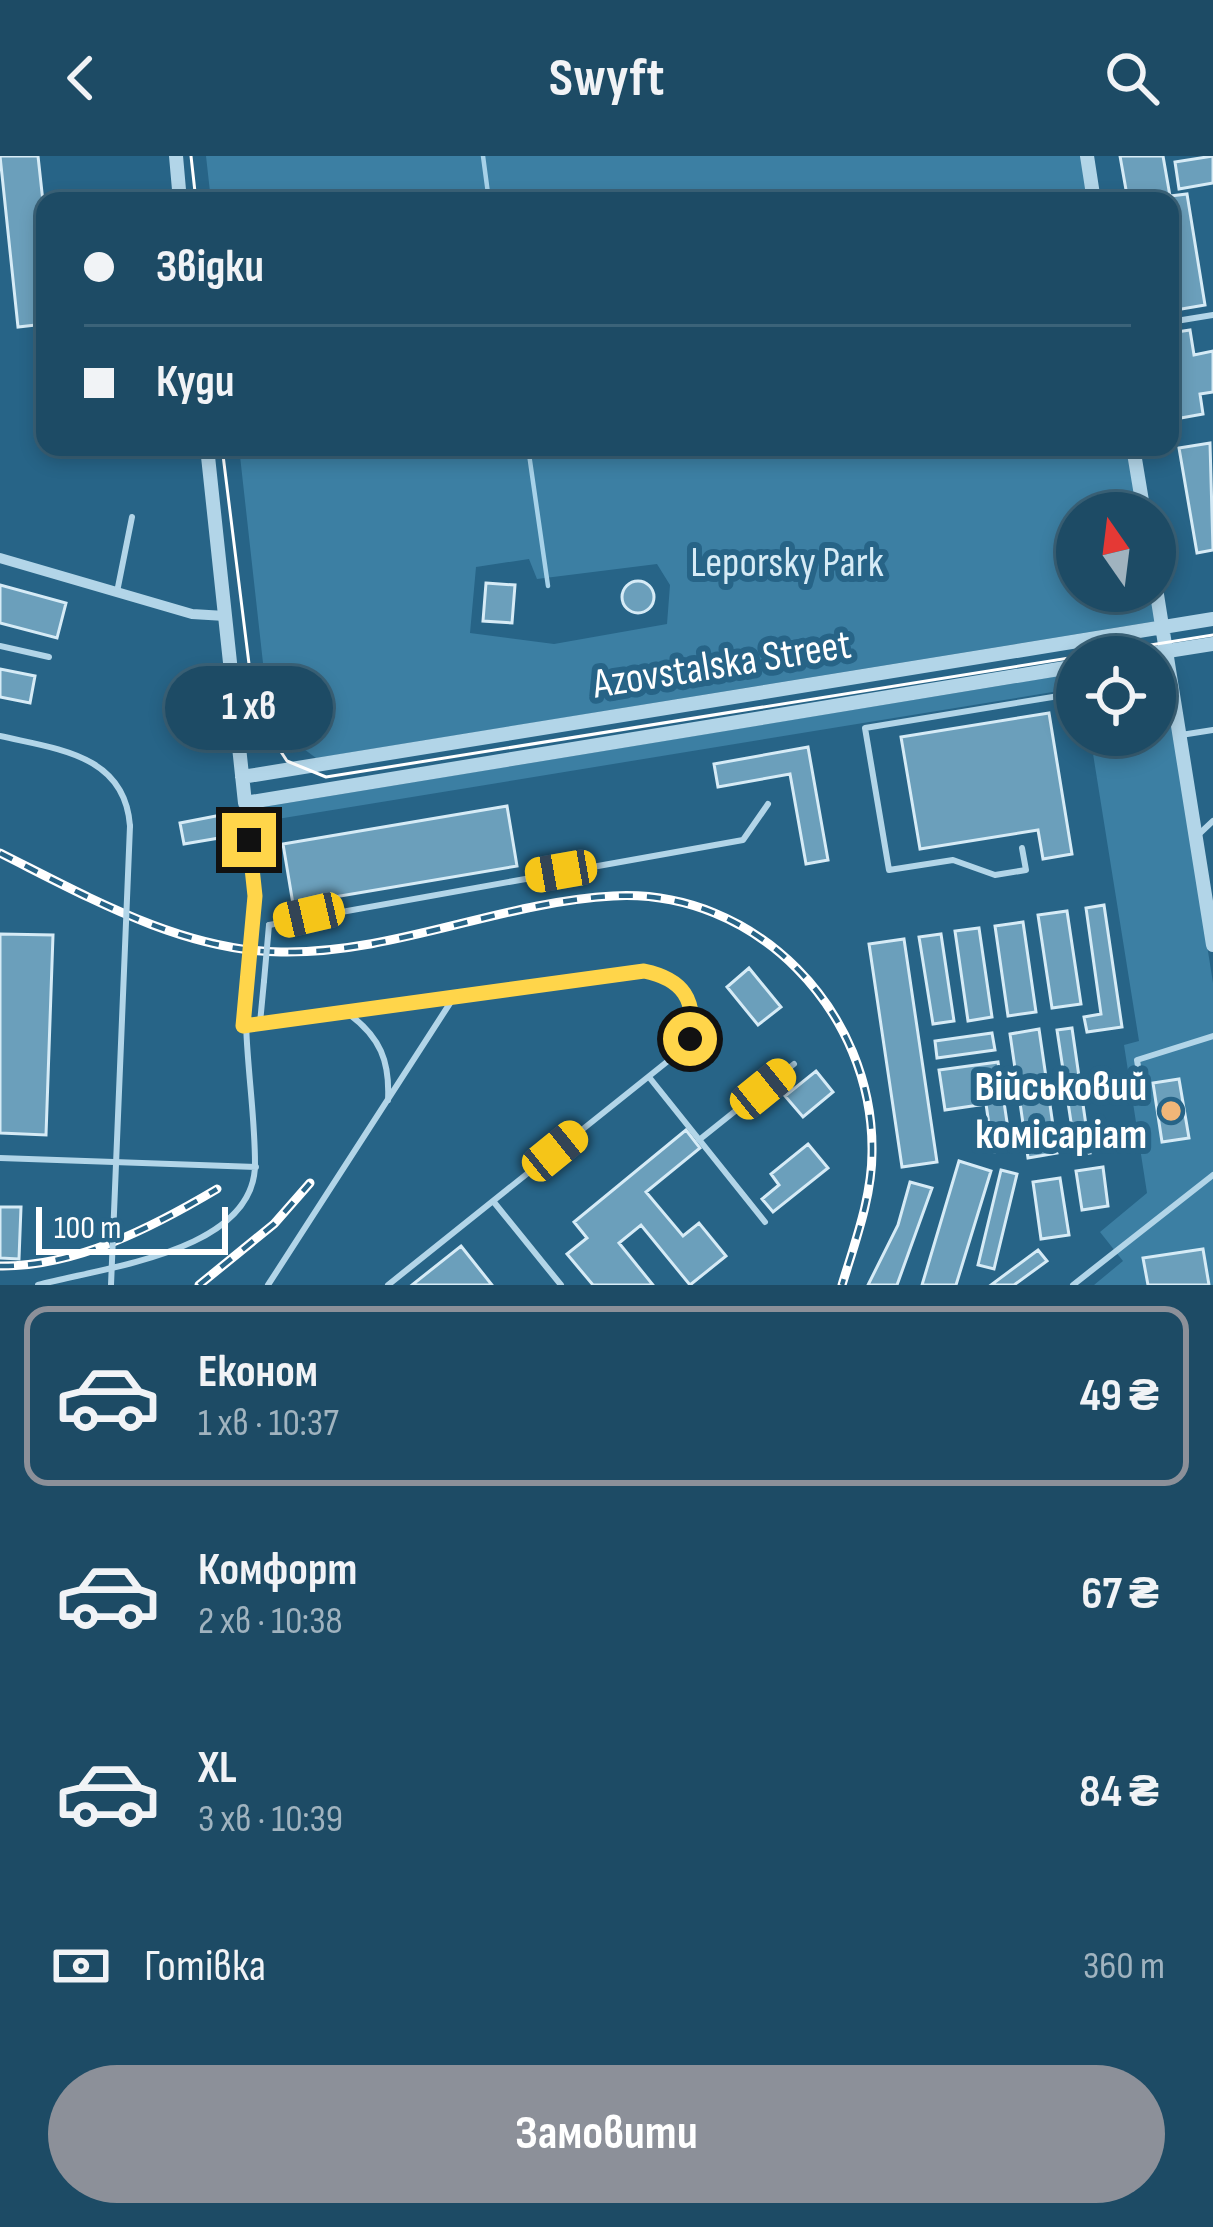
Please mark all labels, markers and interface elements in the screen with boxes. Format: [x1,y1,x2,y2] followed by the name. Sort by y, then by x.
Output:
[48,45,114,111] icon: back
[1099,45,1165,111] icon: search
[549,46,664,111] text: Swyft
[156,240,264,295] text: Звідки
[156,355,234,410] text: Куди
[1056,492,1176,612] north arrow
[1056,492,1176,756] map controls
[690,538,884,589] park label: Leporsky Park
[588,619,855,711] street label: Azovstalska Street
[1056,636,1176,756] button: locate
[165,666,333,750] callout: 1 хв
[222,684,276,731] text: 1 хв
[222,813,276,867] route end
[522,847,600,895] car
[270,889,348,941] car
[663,1012,717,1066] route start
[724,1052,802,1126] car
[975,1062,1147,1161] place label: Військовий комісаріат
[1158,1098,1184,1124] marker: Військовий комісаріат
[516,1114,594,1188] car
[36,1201,228,1254] scale bar
[54,1208,121,1248] text: 100 m
[54,1342,162,1450] icon: car
[198,1345,318,1400] text: Економ
[1080,1369,1159,1424] text: 49 ₴
[198,1400,339,1447] text: 1 хв · 10:37
[54,1540,162,1648] icon: car
[198,1543,357,1598] text: Комфорт
[1081,1567,1159,1622] text: 67 ₴
[198,1598,343,1645] text: 2 хв · 10:38
[54,1738,162,1846] icon: car
[198,1741,237,1796] text: XL
[1079,1765,1159,1820] text: 84 ₴
[198,1796,343,1843] text: 3 хв · 10:39
[48,1933,114,1999] icon: cash
[144,1939,266,1994] text: Готівка
[1083,1943,1165,1990] text: 360 m
[48,2065,1165,2203] button: Замовити

